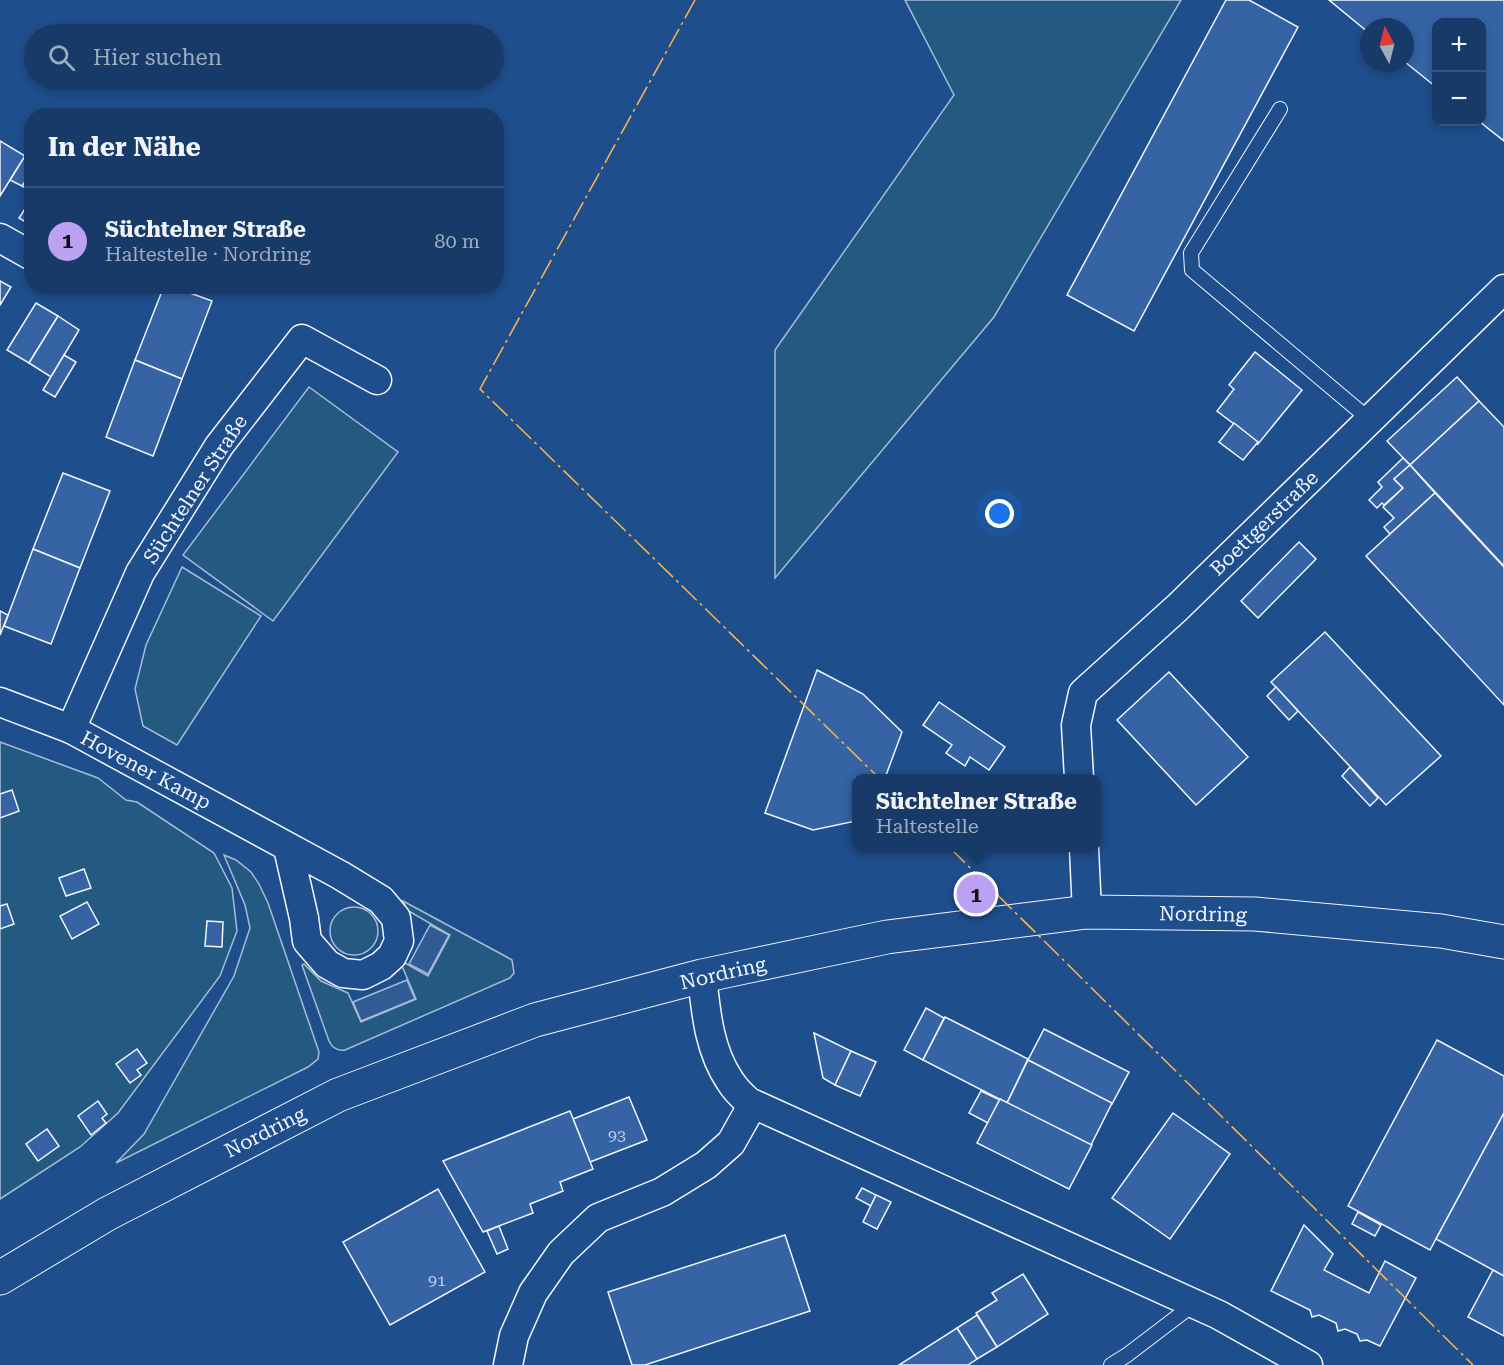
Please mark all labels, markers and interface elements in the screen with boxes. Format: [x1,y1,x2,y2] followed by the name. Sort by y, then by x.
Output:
[1360,18,1414,72] north arrow
[1432,18,1486,126] map controls
[1432,18,1486,72] button: +
[24,24,504,90] search box
[45,41,78,74] icon: search
[93,45,222,70] text: Hier suchen
[1432,72,1486,126] button: −
[48,132,201,162] text: In der Nähe
[105,217,306,242] text: Süchtelner Straße
[62,229,73,253] text: 1
[434,229,480,253] text: 80 m
[105,242,311,266] text: Haltestelle · Nordring
[138,410,252,568] street label: Süchtelner Straße
[1205,465,1323,581] street label: Boettgerstraße
[985,499,1014,528] your location
[77,726,215,814] street label: Hovener Kamp
[852,774,1101,852] popup
[876,789,1077,814] text: Süchtelner Straße
[876,814,979,838] text: Haltestelle
[956,872,996,916] pin: 1
[1159,901,1248,927] street label: Nordring
[678,951,769,995] street label: Nordring
[220,1101,310,1163] street label: Nordring
[608,1126,626,1145] house number: 93
[428,1271,446,1290] house number: 91

